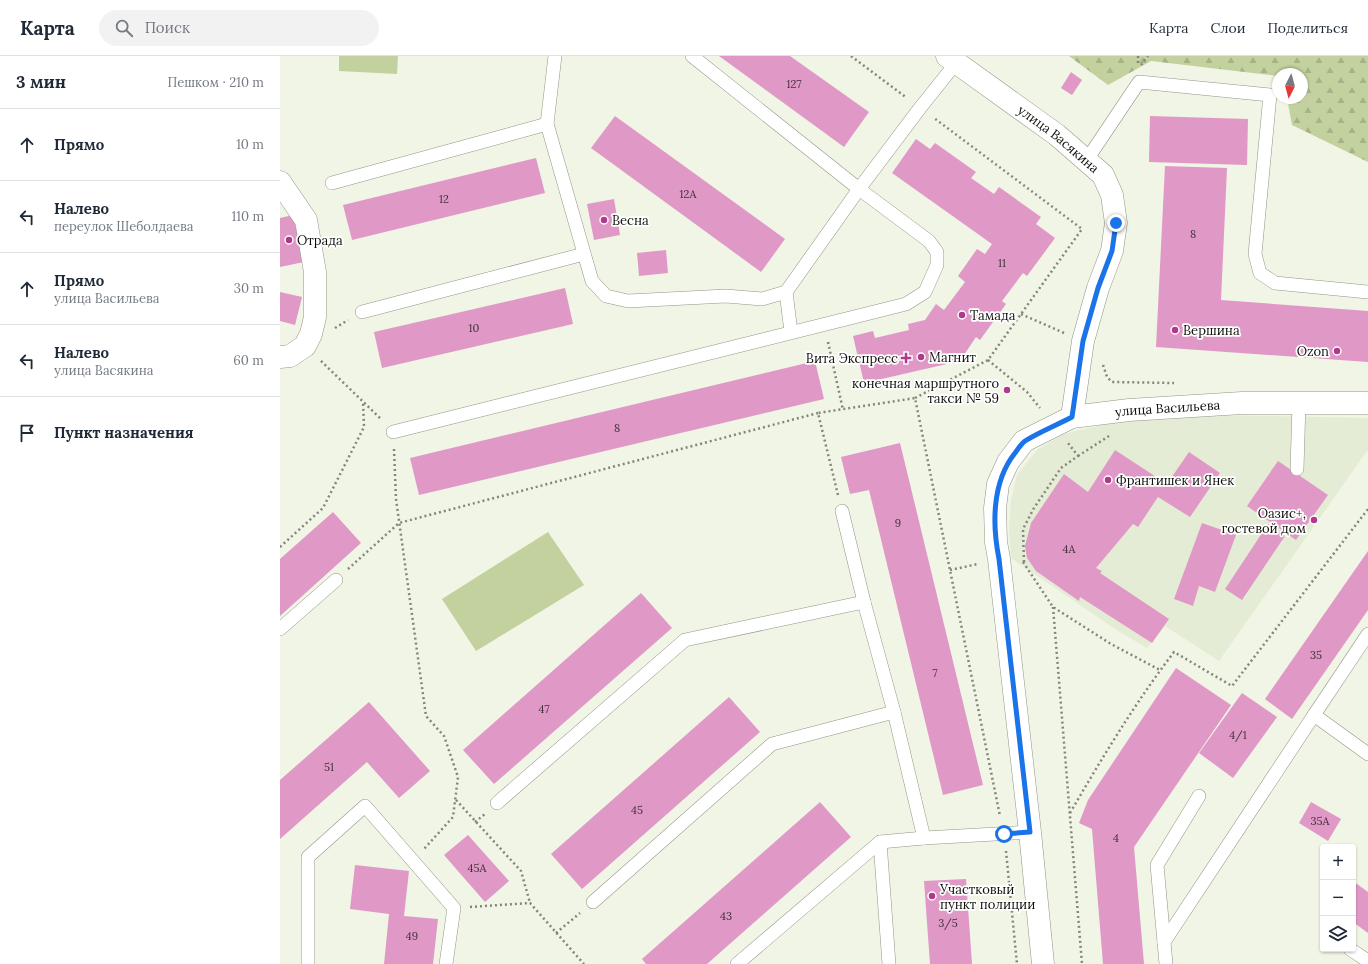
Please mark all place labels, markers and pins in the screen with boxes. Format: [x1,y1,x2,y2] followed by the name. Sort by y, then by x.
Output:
[612,212,649,229] place label: Весна
[599,215,609,225] marker: Весна
[297,232,343,249] place label: Отрада
[284,235,294,245] marker: Отрада
[970,307,1016,324] place label: Тамада
[957,310,967,320] marker: Тамада
[1183,322,1240,339] place label: Вершина
[1170,325,1180,335] marker: Вершина
[1297,343,1329,360] place label: Ozon
[1332,346,1342,356] marker: Ozon
[929,349,977,366] place label: Магнит
[806,350,898,367] place label: Вита Экспресс
[916,352,926,362] marker: Магнит
[901,353,911,363] marker: Вита Экспресс
[852,375,999,407] place label: конечная маршрутного такси № 59
[1002,385,1012,395] marker: конечная маршрутного такси № 59
[1116,472,1234,489] place label: Франтишек и Янек
[1103,475,1113,485] marker: Франтишек и Янек
[1221,505,1306,537] place label: Оазис+, гостевой дом
[1309,515,1319,525] marker: Оазис+, гостевой дом
[939,881,1035,913] place label: Участковый пункт полиции
[927,891,937,901] marker: Участковый пункт полиции

